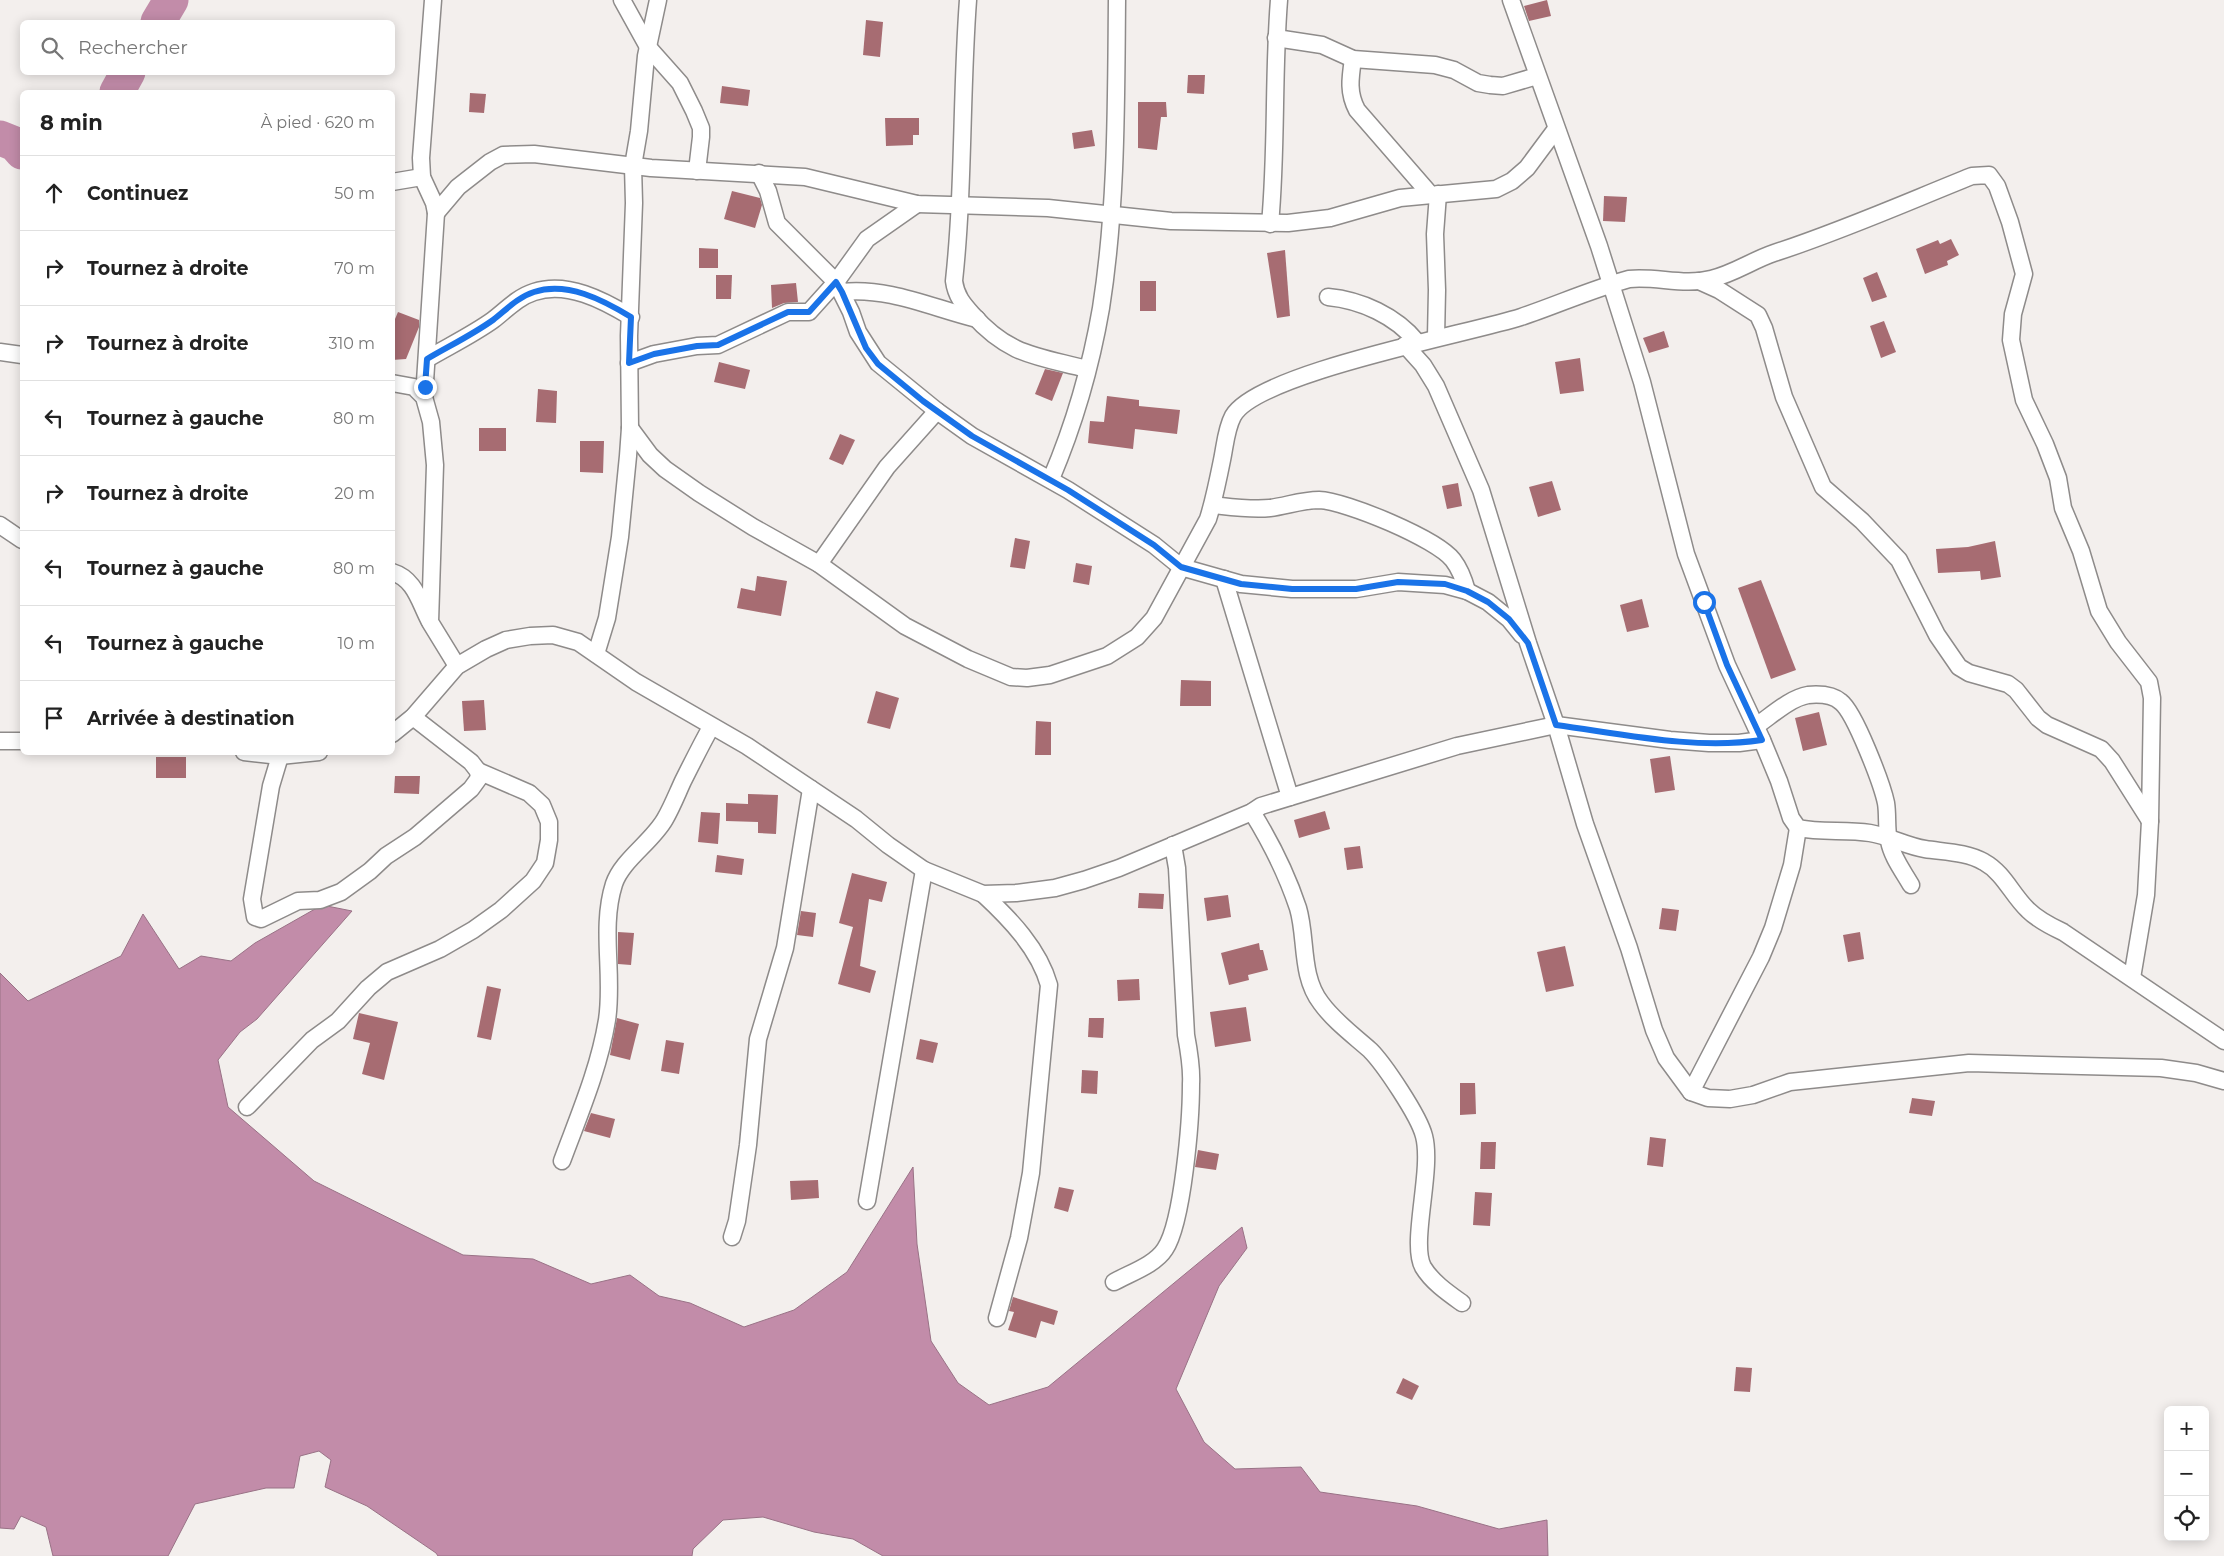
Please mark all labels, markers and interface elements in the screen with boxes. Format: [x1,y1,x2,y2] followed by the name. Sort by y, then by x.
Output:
[20,20,395,75] search box
[38,34,66,62] icon: search
[78,36,188,59] text: Rechercher
[40,110,103,135] text: 8 min
[261,113,375,132] text: À pied · 620 m
[40,179,68,207] icon: ahead
[87,182,188,205] text: Continuez
[334,184,375,203] text: 50 m
[40,254,68,282] icon: right
[87,257,248,280] text: Tournez à droite
[334,259,375,278] text: 70 m
[40,329,68,357] icon: right
[87,332,248,355] text: Tournez à droite
[328,334,375,353] text: 310 m
[414,376,437,399] route end
[40,404,68,432] icon: left
[87,407,264,430] text: Tournez à gauche
[333,409,375,428] text: 80 m
[40,479,68,507] icon: right
[87,482,248,505] text: Tournez à droite
[334,484,375,503] text: 20 m
[40,554,68,582] icon: left
[87,557,264,580] text: Tournez à gauche
[333,559,375,578] text: 80 m
[1693,591,1716,614] route start
[40,629,68,657] icon: left
[87,632,264,655] text: Tournez à gauche
[337,634,375,653] text: 10 m
[40,704,68,732] icon: arrive
[87,707,295,730] text: Arrivée à destination
[2164,1406,2209,1541] map controls
[2164,1406,2209,1451] button: +
[2164,1451,2209,1496] button: −
[2164,1496,2209,1541] button: locate

